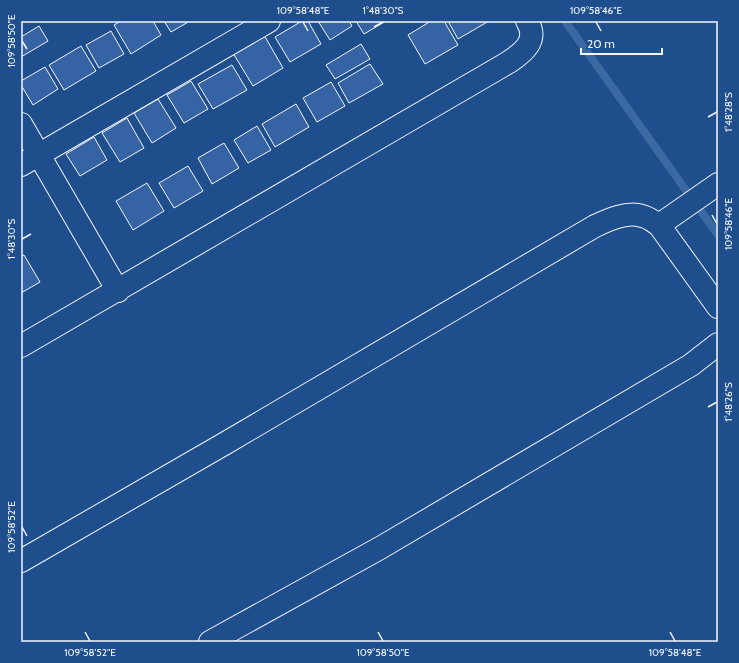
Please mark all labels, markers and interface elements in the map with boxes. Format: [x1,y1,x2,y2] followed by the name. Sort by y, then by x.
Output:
[277,4,330,17] text: 109°58'48"E
[363,4,404,17] text: 1°48'30"S
[570,4,622,17] text: 109°58'46"E
[5,14,18,68] text: 109°58'50"E
[581,30,662,56] scale bar
[587,36,615,51] text: 20 m
[722,92,735,132] text: 1°48'28"S
[722,198,735,250] text: 109°58'46"E
[5,218,18,259] text: 1°48'30"S
[722,382,735,422] text: 1°48'26"S
[5,501,18,553] text: 109°58'52"E
[64,646,116,659] text: 109°58'52"E
[356,646,410,659] text: 109°58'50"E
[649,646,702,659] text: 109°58'48"E

